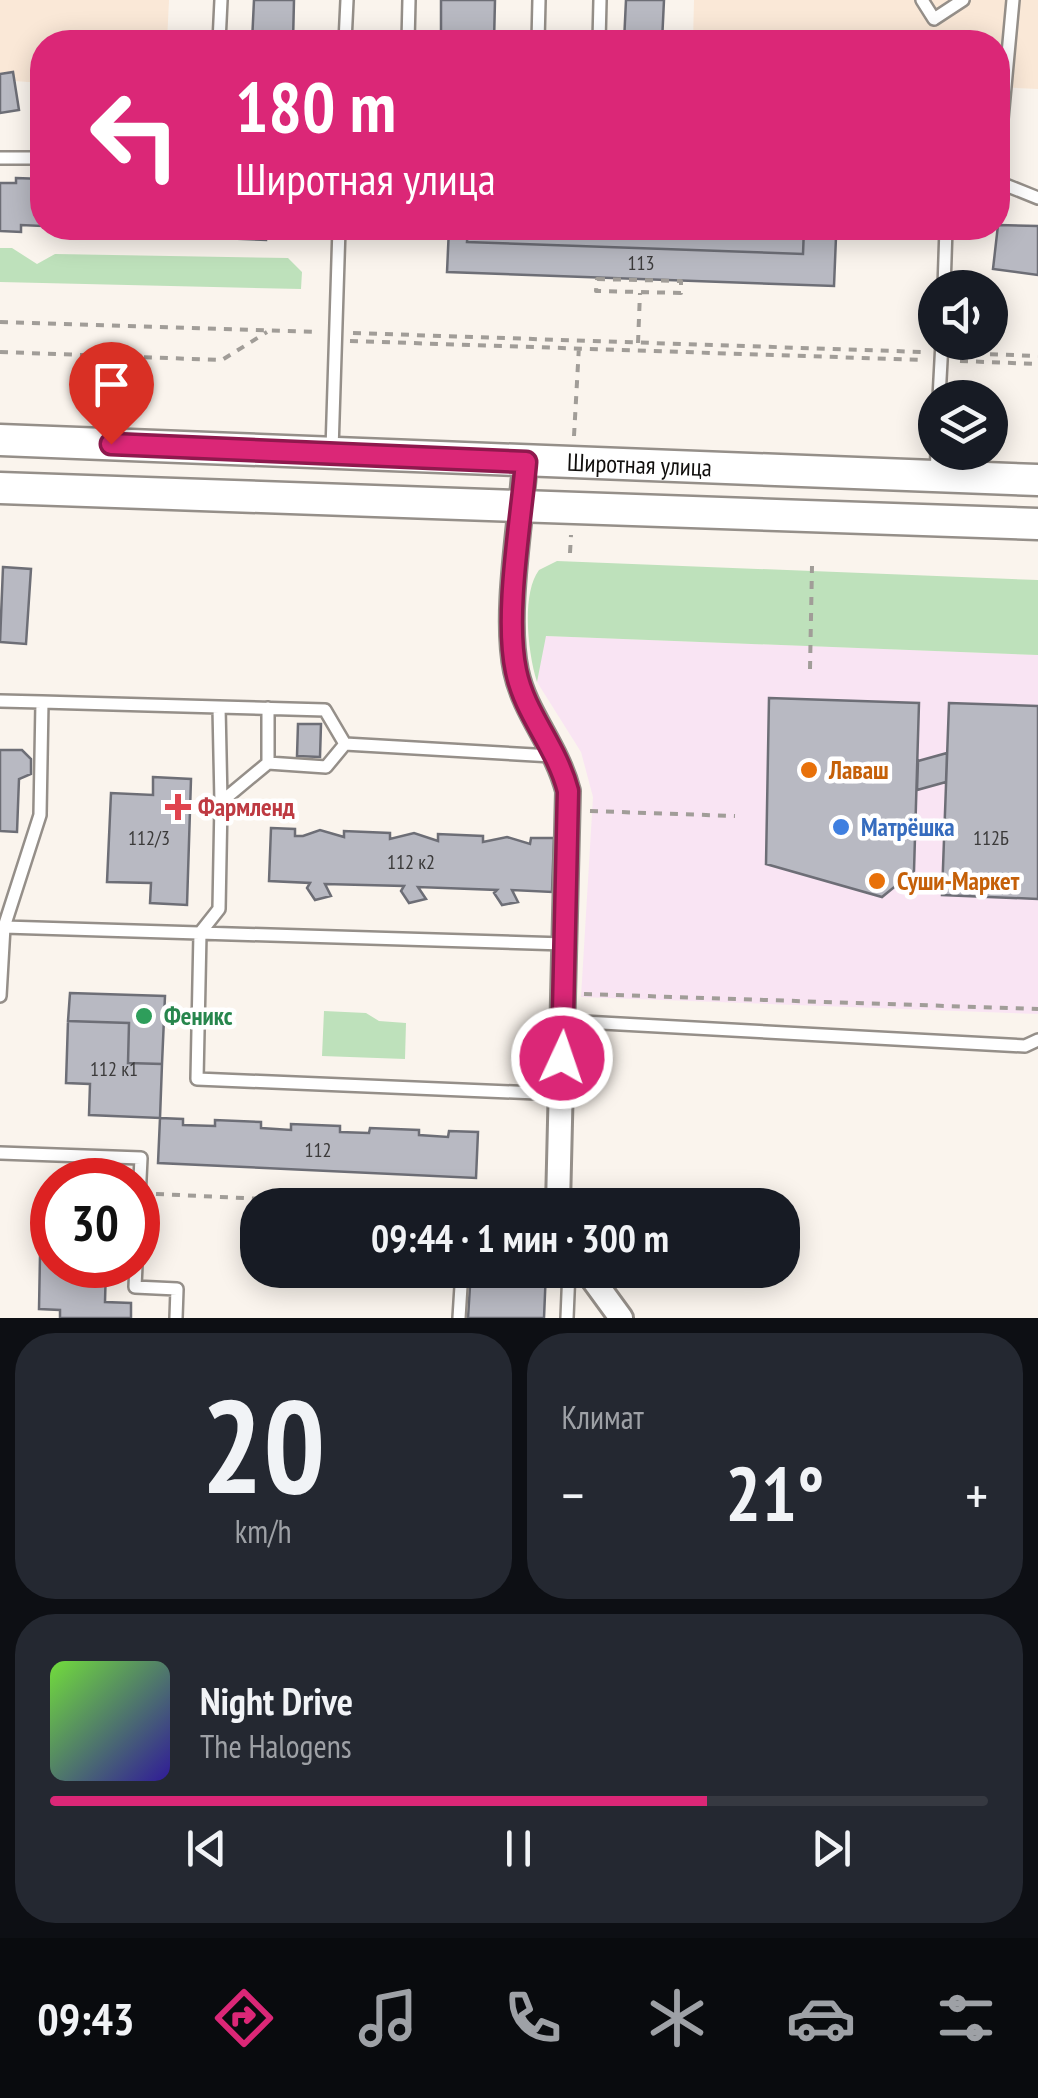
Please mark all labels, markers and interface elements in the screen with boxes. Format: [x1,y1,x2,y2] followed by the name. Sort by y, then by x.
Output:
[235,61,396,151] text: 180 m
[70,70,200,200] icon: left
[235,149,496,207] text: Широтная улица
[628,250,655,276] house number: 113
[918,270,1008,470] map controls
[918,270,1008,360] button: sound
[69,342,154,445] pin
[84,357,139,412] icon: arrive
[918,380,1008,470] button: layers
[566,446,713,483] street label: Широтная улица
[828,754,889,786] place label: Лаваш
[798,759,820,781] marker: Лаваш
[198,791,295,823] place label: Фармленд
[167,796,189,818] marker: Фармленд
[861,811,955,843] place label: Матрёшка
[830,816,852,838] marker: Матрёшка
[128,825,170,851] house number: 112/3
[973,825,1009,851] house number: 112Б
[387,849,435,875] house number: 112 к2
[897,865,1020,897] place label: Суши-Маркет
[866,870,888,892] marker: Суши-Маркет
[164,1000,233,1032] place label: Феникс
[133,1005,155,1027] marker: Феникс
[510,1006,614,1110] position arrow
[90,1056,138,1082] house number: 112 к1
[305,1137,332,1163] house number: 112
[30,1158,160,1288] speed limit sign: 30
[371,1213,669,1262] text: 09:44 · 1 мин · 300 m
[201,1361,325,1529] text: 20
[562,1396,644,1438] text: Климат
[725,1445,824,1542] text: 21°
[562,1459,584,1530] text: −
[965,1459,988,1530] text: +
[235,1510,292,1552] text: km/h
[200,1676,353,1725] text: Night Drive
[200,1725,352,1767] text: The Halogens
[179,1821,234,1876] icon: previous
[491,1821,546,1876] icon: pause
[804,1821,859,1876] icon: next
[209,1983,279,2053] icon: directions
[353,1983,423,2053] icon: music
[498,1983,568,2053] icon: phone
[642,1983,712,2053] icon: climate
[786,1983,856,2053] icon: car
[931,1983,1001,2053] icon: filters
[37,1989,135,2047] text: 09:43

